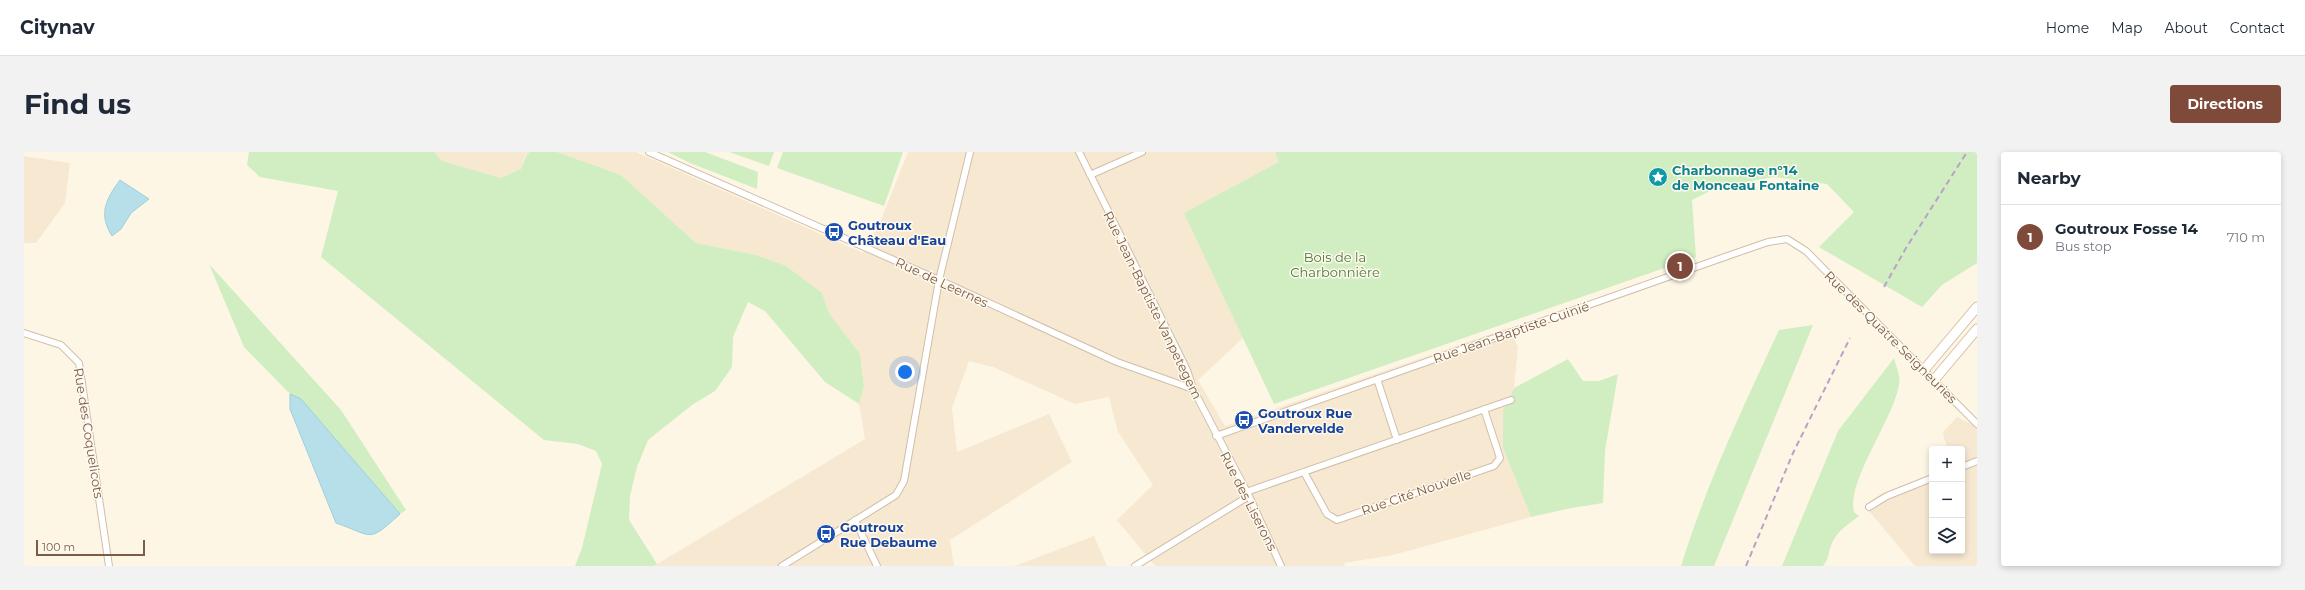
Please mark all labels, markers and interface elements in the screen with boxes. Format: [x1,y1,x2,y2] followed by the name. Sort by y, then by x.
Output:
[20,16,95,39] text: Citynav
[2046,19,2089,37] text: Home
[2111,19,2142,37] text: Map
[2164,19,2208,37] text: About
[2230,19,2285,37] text: Contact
[2170,85,2281,123] button: Directions
[24,87,131,121] text: Find us
[1672,162,1819,193] place label: Charbonnage n°14 de Monceau Fontaine
[1647,166,1669,188] place icon: Charbonnage n°14 de Monceau Fontaine
[2017,168,2081,188] text: Nearby
[1100,208,1206,402] street label: Rue Jean-Baptiste Vanpetegem
[848,217,946,248] place label: Goutroux Château d'Eau
[2055,219,2198,238] text: Goutroux Fosse 14
[823,221,845,243] bus stop icon: Goutroux Château d'Eau
[2027,229,2033,245] text: 1
[2227,229,2265,245] text: 710 m
[2055,238,2112,254] text: Bus stop
[1290,249,1380,280] park label: Bois de la Charbonnière
[1667,251,1693,281] pin: 1
[893,253,991,311] street label: Rue de Leernes
[1821,267,1961,407] street label: Rue des Quatre Seigneuries
[1431,298,1591,366] street label: Rue Jean-Baptiste Cuinié
[895,362,915,382] your location
[71,366,107,500] street label: Rue des Coquelicots
[1257,405,1352,436] place label: Goutroux Rue Vandervelde
[1233,409,1255,431] bus stop icon: Goutroux Rue Vandervelde
[1929,446,1965,554] map controls
[1929,446,1965,482] button: +
[1217,449,1281,553] street label: Rue des Liserons
[1359,466,1473,518] street label: Rue Cité Nouvelle
[1929,482,1965,518] button: −
[1929,518,1965,554] button: layers
[840,519,937,550] place label: Goutroux Rue Debaume
[815,523,837,545] bus stop icon: Goutroux Rue Debaume
[36,538,145,557] scale bar
[42,540,75,554] text: 100 m

